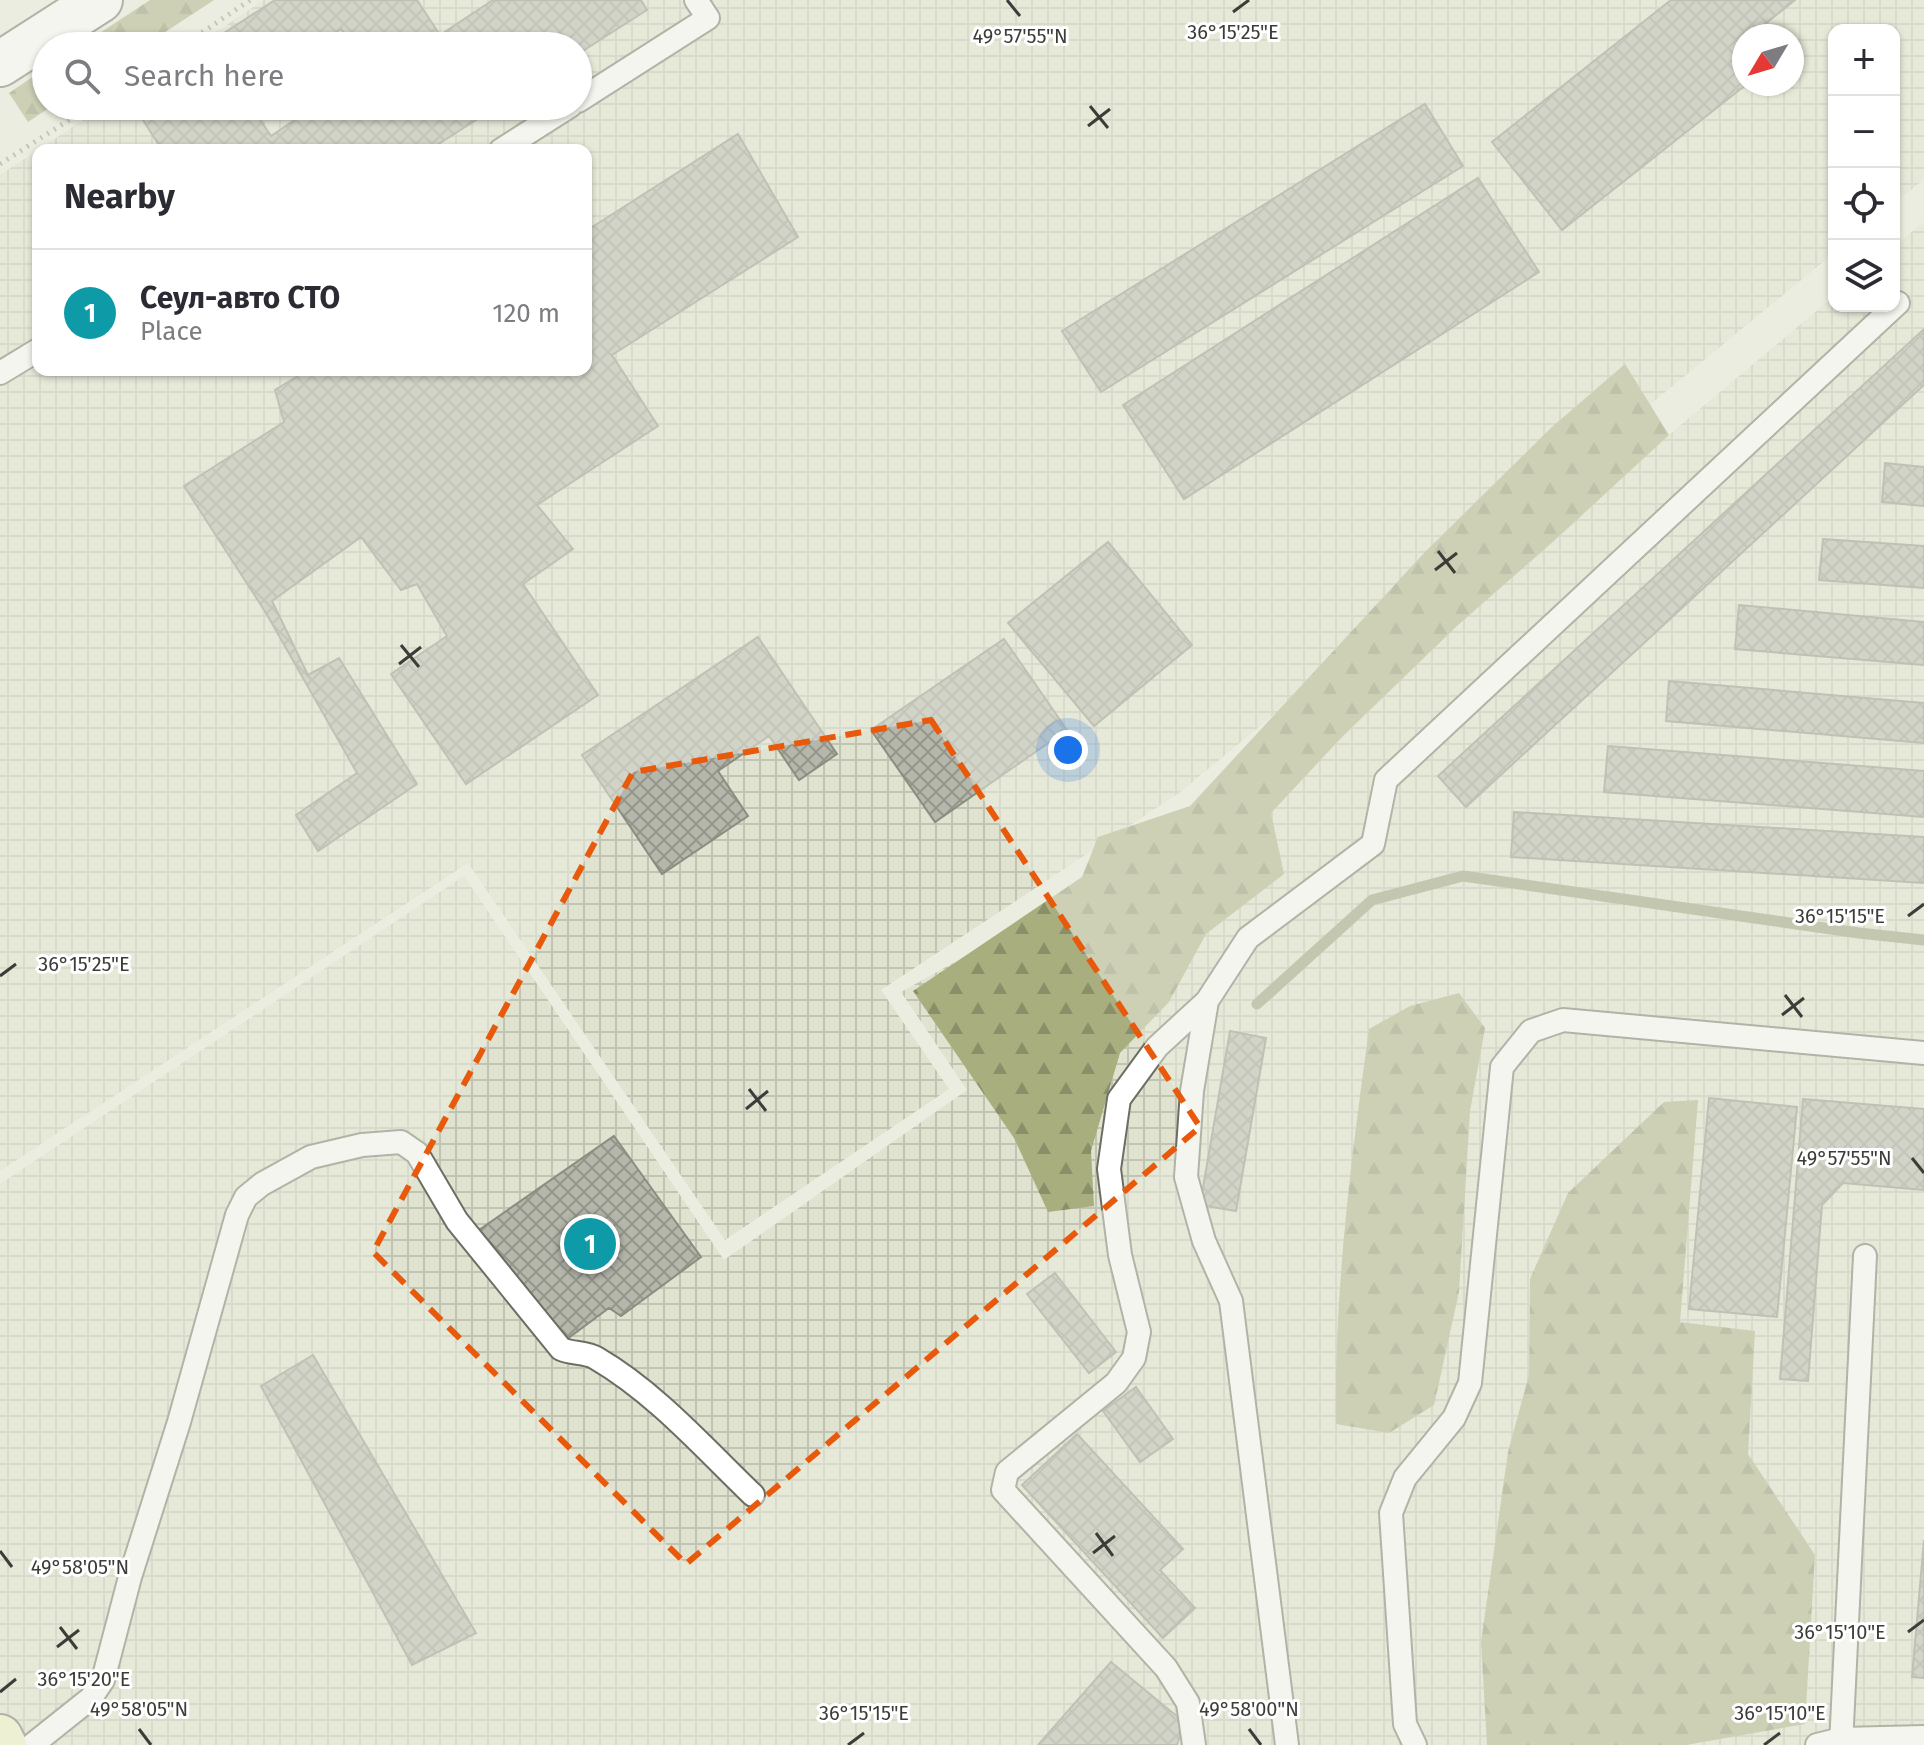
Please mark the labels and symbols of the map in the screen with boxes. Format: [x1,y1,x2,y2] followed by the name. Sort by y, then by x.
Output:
[1187,20,1279,44] text: 36°15'25"E
[972,24,1068,48] text: 49°57'55"N
[1732,24,1804,96] north arrow
[1048,730,1088,770] your location
[1795,904,1885,928] text: 36°15'15"E
[38,952,130,976] text: 36°15'25"E
[1796,1146,1892,1170] text: 49°57'55"N
[564,1214,616,1274] pin: 1
[31,1555,129,1579] text: 49°58'05"N
[1794,1620,1886,1644] text: 36°15'10"E
[38,1667,130,1691] text: 36°15'20"E
[90,1697,188,1721] text: 49°58'05"N
[1199,1697,1299,1721] text: 49°58'00"N
[819,1701,909,1725] text: 36°15'15"E
[1734,1701,1826,1725] text: 36°15'10"E

